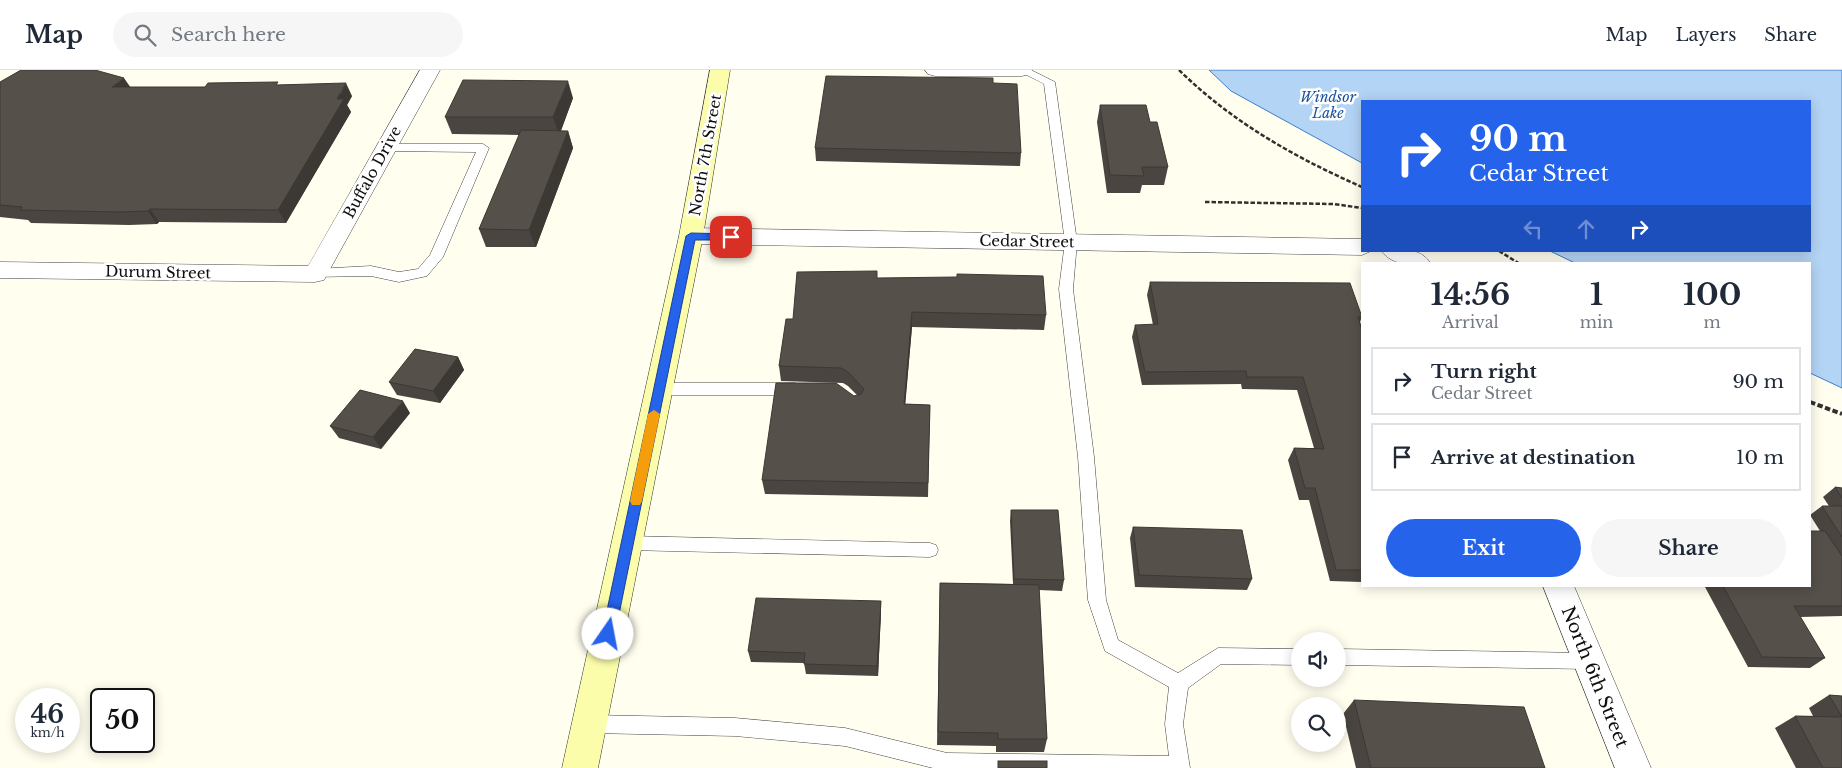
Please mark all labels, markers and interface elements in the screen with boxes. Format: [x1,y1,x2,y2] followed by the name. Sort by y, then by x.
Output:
[113,12,463,57] search box
[25,20,83,49] text: Map
[131,21,159,49] icon: search
[171,23,286,46] text: Search here
[1606,24,1647,46] text: Map
[1675,24,1736,46] text: Layers
[1764,24,1817,46] text: Share
[1300,88,1356,122] water label: Windsor Lake
[685,92,725,217] street label: North 7th Street
[1469,117,1567,160] text: 90 m
[1386,120,1451,185] icon: right
[339,123,405,221] street label: Buffalo Drive
[1469,160,1609,187] text: Cedar Street
[1519,215,1547,243] icon: left
[1572,215,1600,243] icon: ahead
[1625,215,1653,243] icon: right
[710,216,752,258] pin
[717,223,745,251] icon: arrive
[979,231,1075,251] street label: Cedar Street
[105,262,211,282] street label: Durum Street
[1431,276,1510,313] text: 14:56
[1590,276,1603,313] text: 1
[1683,276,1741,313] text: 100
[1442,312,1499,332] text: Arrival
[1580,312,1613,332] text: min
[1704,312,1721,332] text: m
[1431,360,1537,383] text: Turn right
[1388,367,1416,395] icon: right
[1732,370,1784,393] text: 90 m
[1431,383,1533,403] text: Cedar Street
[1388,443,1416,471] icon: arrive
[1431,446,1635,469] text: Arrive at destination
[1736,446,1784,469] text: 10 m
[1386,519,1581,577] button: Exit
[1591,519,1786,577] button: Share
[1557,603,1633,751] street label: North 6th Street
[581,607,633,659] position arrow
[1291,632,1346,752] map controls
[1291,632,1346,687] button: sound
[90,688,155,753] speed limit sign: 50
[1291,697,1346,752] button: search
[31,699,64,730] text: 46
[30,725,65,740] text: km/h

